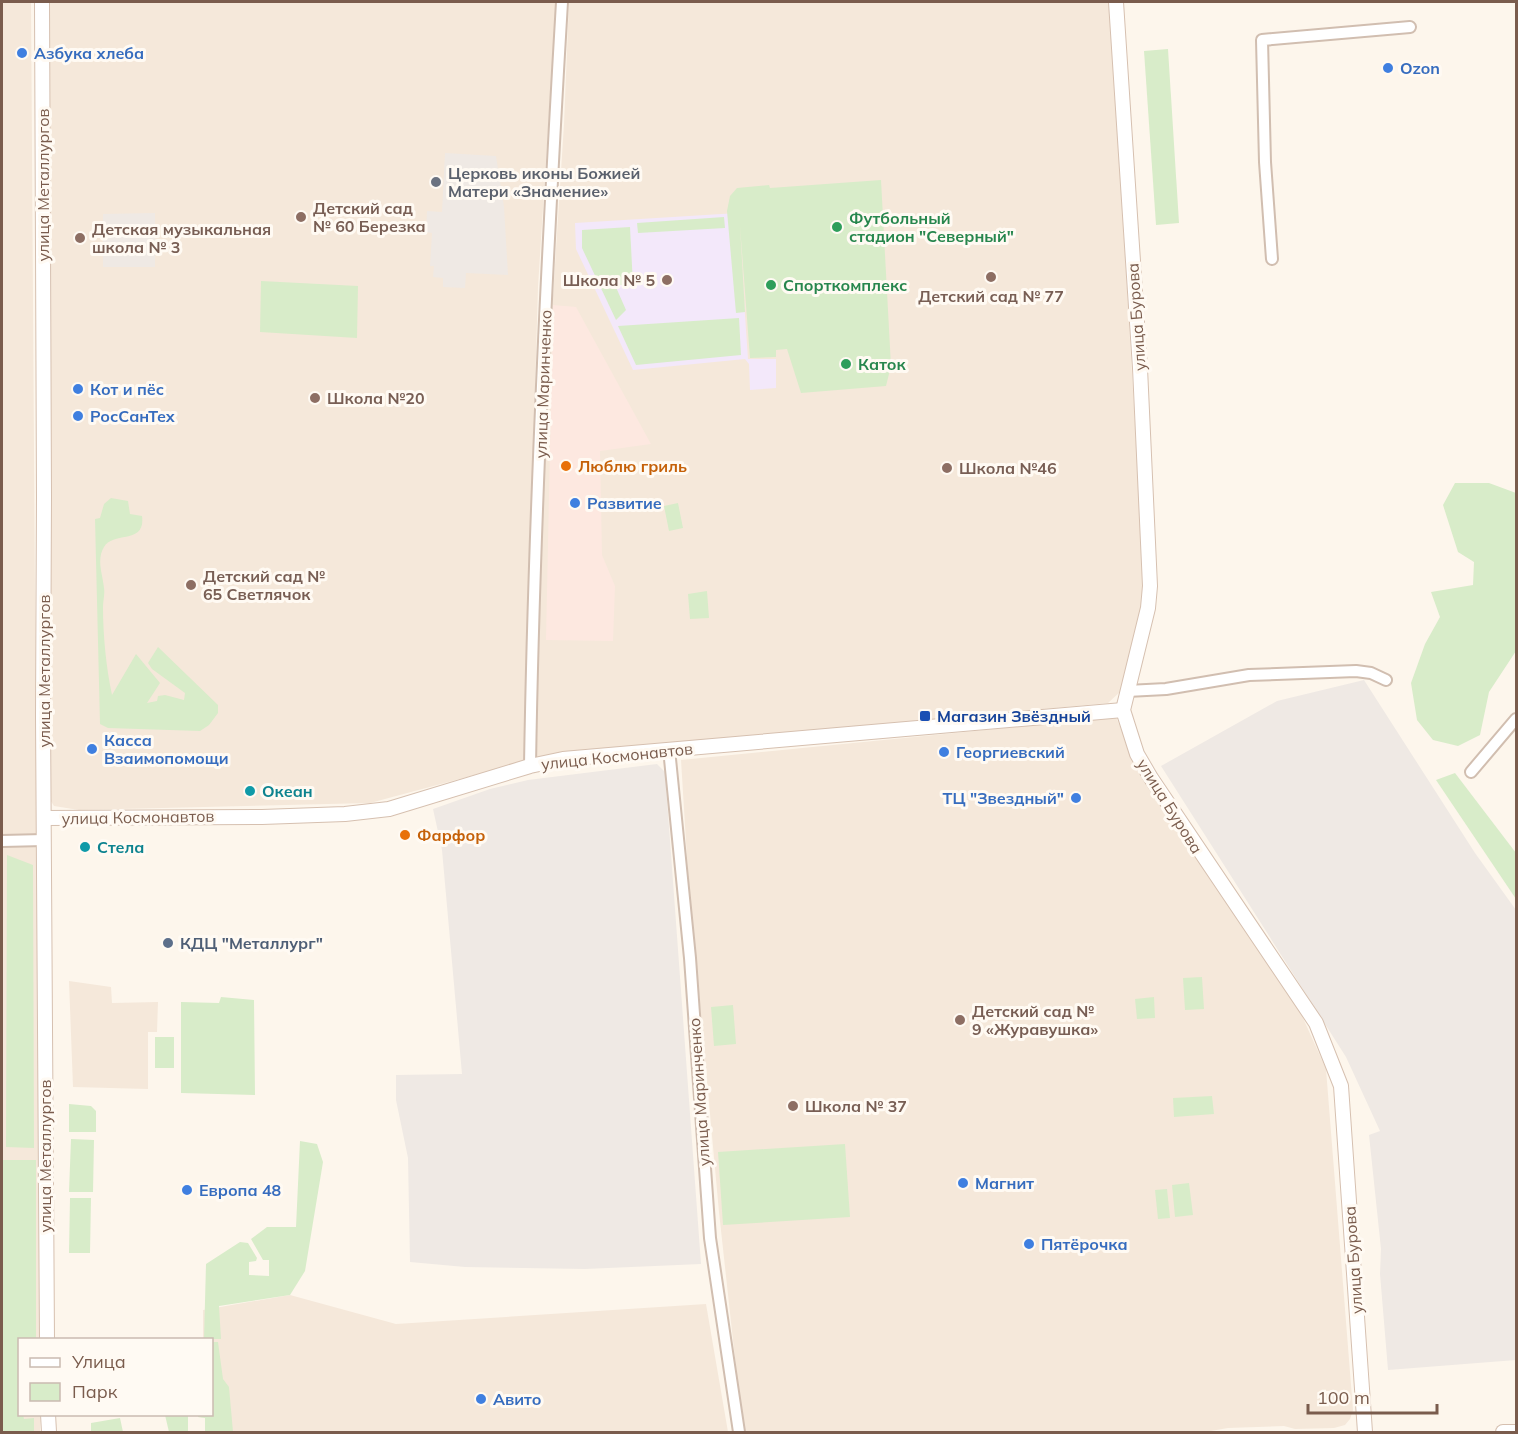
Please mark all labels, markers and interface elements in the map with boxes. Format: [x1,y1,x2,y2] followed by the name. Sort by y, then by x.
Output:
[34,43,144,63] place label: Азбука хлеба
[15,46,29,60] marker: Азбука хлеба
[1400,58,1440,78] place label: Ozon
[1381,61,1395,75] marker: Ozon
[33,108,53,261] street label: улица Металлургов
[448,163,640,201] place label: Церковь иконы Божией Матери «Знамение»
[429,175,443,189] marker: Церковь иконы Божией Матери «Знамение»
[313,198,426,236] place label: Детский сад № 60 Березка
[849,208,1014,246] place label: Футбольный стадион "Северный"
[294,210,308,224] marker: Детский сад № 60 Березка
[92,219,271,257] place label: Детская музыкальная школа № 3
[830,220,844,234] marker: Футбольный стадион "Северный"
[73,231,87,245] marker: Детская музыкальная школа № 3
[1122,262,1150,372] street label: улица Бурова
[563,270,655,290] place label: Школа № 5
[984,270,998,284] marker: Детский сад № 77
[660,273,674,287] marker: Школа № 5
[783,275,907,295] place label: Спорткомплекс
[764,278,778,292] marker: Спорткомплекс
[918,286,1064,306] place label: Детский сад № 77
[530,309,556,459] street label: улица Маринченко
[858,354,907,374] place label: Каток
[839,357,853,371] marker: Каток
[90,379,164,399] place label: Кот и пёс
[71,382,85,396] marker: Кот и пёс
[327,388,425,408] place label: Школа №20
[308,391,322,405] marker: Школа №20
[90,406,176,426] place label: РосСанТех
[71,409,85,423] marker: РосСанТех
[578,456,687,476] place label: Люблю гриль
[959,458,1057,478] place label: Школа №46
[559,459,573,473] marker: Люблю гриль
[940,461,954,475] marker: Школа №46
[587,493,662,513] place label: Развитие
[568,496,582,510] marker: Развитие
[203,566,325,604] place label: Детский сад № 65 Светлячок
[184,578,198,592] marker: Детский сад № 65 Светлячок
[34,594,54,747] street label: улица Металлургов
[937,706,1091,726] place label: Магазин Звёздный
[918,709,932,723] marker: Магазин Звёздный
[104,730,229,768] place label: Касса Взаимопомощи
[540,738,694,774] street label: улица Космонавтов
[85,742,99,756] marker: Касса Взаимопомощи
[956,742,1065,762] place label: Георгиевский
[937,745,951,759] marker: Георгиевский
[1133,755,1207,857] street label: улица Бурова
[262,781,313,801] place label: Океан
[243,784,257,798] marker: Океан
[943,788,1064,808] place label: ТЦ "Звездный"
[1069,791,1083,805] marker: ТЦ "Звездный"
[62,806,215,828] street label: улица Космонавтов
[417,825,485,845] place label: Фарфор
[398,828,412,842] marker: Фарфор
[97,837,145,857] place label: Стела
[78,840,92,854] marker: Стела
[180,933,323,953] place label: КДЦ "Металлург"
[161,936,175,950] marker: КДЦ "Металлург"
[972,1001,1098,1039] place label: Детский сад № 9 «Журавушка»
[953,1013,967,1027] marker: Детский сад № 9 «Журавушка»
[684,1017,714,1167] street label: улица Маринченко
[35,1079,55,1232] street label: улица Металлургов
[805,1096,907,1116] place label: Школа № 37
[786,1099,800,1113] marker: Школа № 37
[975,1173,1034,1193] place label: Магнит
[956,1176,970,1190] marker: Магнит
[199,1180,282,1200] place label: Европа 48
[180,1183,194,1197] marker: Европа 48
[1339,1205,1367,1315] street label: улица Бурова
[1041,1234,1128,1254] place label: Пятёрочка
[1022,1237,1036,1251] marker: Пятёрочка
[18,1338,213,1416] legend
[71,1350,126,1373] text: Улица
[1308,1377,1437,1415] scale bar
[72,1380,118,1403] text: Парк
[1317,1386,1370,1409] text: 100 m
[493,1389,541,1409] place label: Авито
[474,1392,488,1406] marker: Авито

